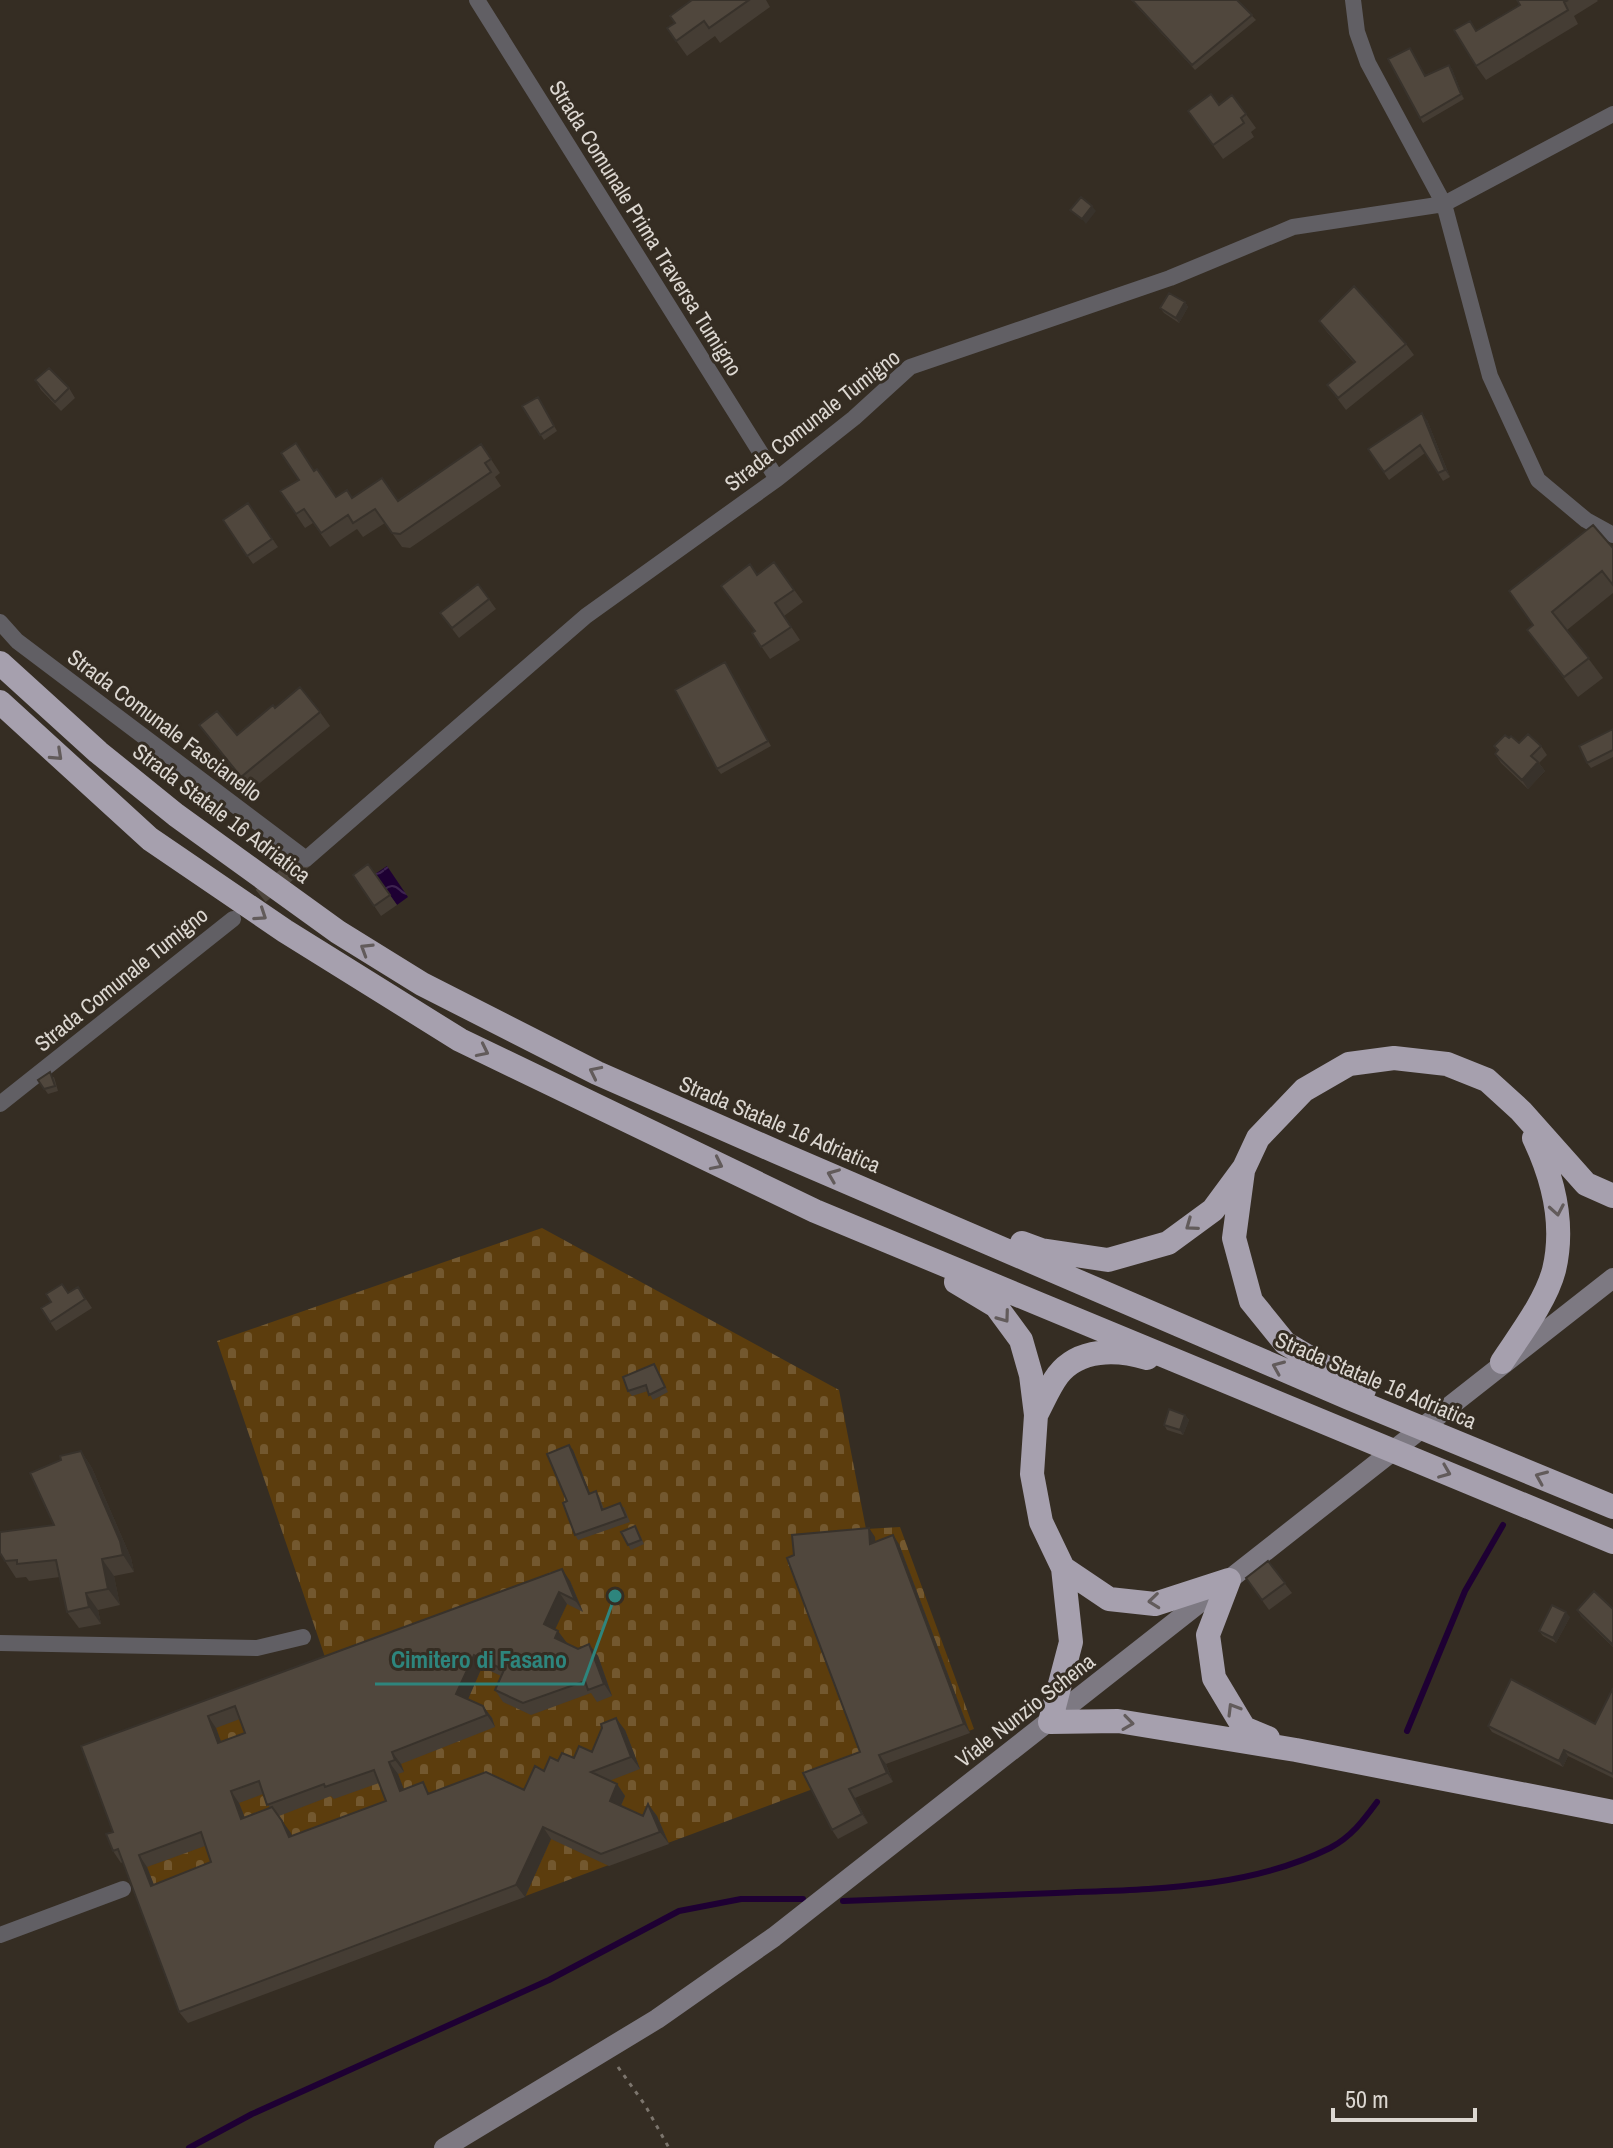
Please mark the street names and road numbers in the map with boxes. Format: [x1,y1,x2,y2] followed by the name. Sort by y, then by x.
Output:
[542,75,750,381] street label: Strada Comunale Prima Traversa Tumigno
[718,342,906,498] street label: Strada Comunale Tumigno
[61,642,269,808] street label: Strada Comunale Fascianello
[127,736,317,890] street label: Strada Statale 16 Adriatica
[28,900,214,1058] street label: Strada Comunale Tumigno
[675,1068,885,1180] street label: Strada Statale 16 Adriatica
[1271,1324,1481,1436] street label: Strada Statale 16 Adriatica
[949,1646,1101,1774] street label: Viale Nunzio Schena

